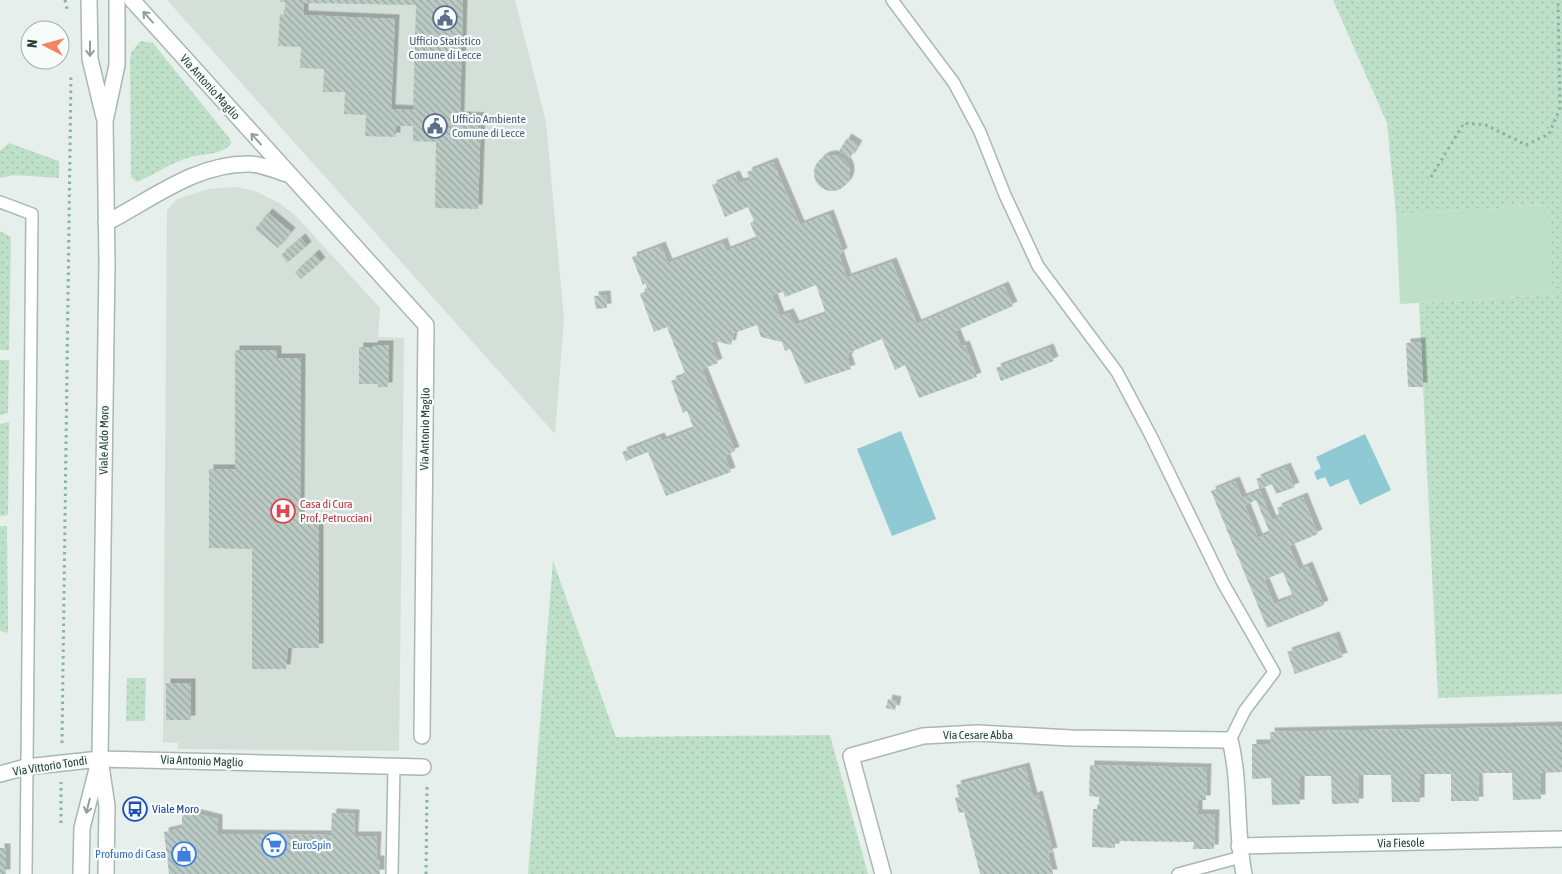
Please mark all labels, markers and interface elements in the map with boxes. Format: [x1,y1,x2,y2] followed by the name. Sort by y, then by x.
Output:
[432,5,458,31] public building icon: Ufficio Statistico Comune di Lecce
[142,11,153,24] one-way arrow
[20,20,70,70] north arrow
[409,34,481,62] place label: Ufficio Statistico Comune di Lecce
[24,39,40,49] text: N
[85,40,95,56] one-way arrow
[177,52,243,123] street label: Via Antonio Maglio
[452,112,526,140] place label: Ufficio Ambiente Comune di Lecce
[422,113,448,139] public building icon: Ufficio Ambiente Comune di Lecce
[250,132,262,145] one-way arrow
[417,387,433,470] street label: Via Antonio Maglio
[96,405,112,475] street label: Viale Aldo Moro
[300,497,372,525] place label: Casa di Cura Prof. Petrucciani
[270,498,296,524] hospital icon: Casa di Cura Prof. Petrucciani
[943,728,1013,742] street label: Via Cesare Abba
[12,753,88,779] street label: Via Vittorio Tondi
[160,753,244,769] street label: Via Antonio Maglio
[122,796,148,822] bus stop icon: Viale Moro
[83,797,92,813] one-way arrow
[152,802,200,816] place label: Viale Moro
[261,832,287,858] supermarket icon: EuroSpin
[1377,836,1425,850] street label: Via Fiesole
[292,838,331,852] place label: EuroSpin
[171,841,197,867] shop icon: Profumo di Casa
[95,847,166,861] place label: Profumo di Casa

